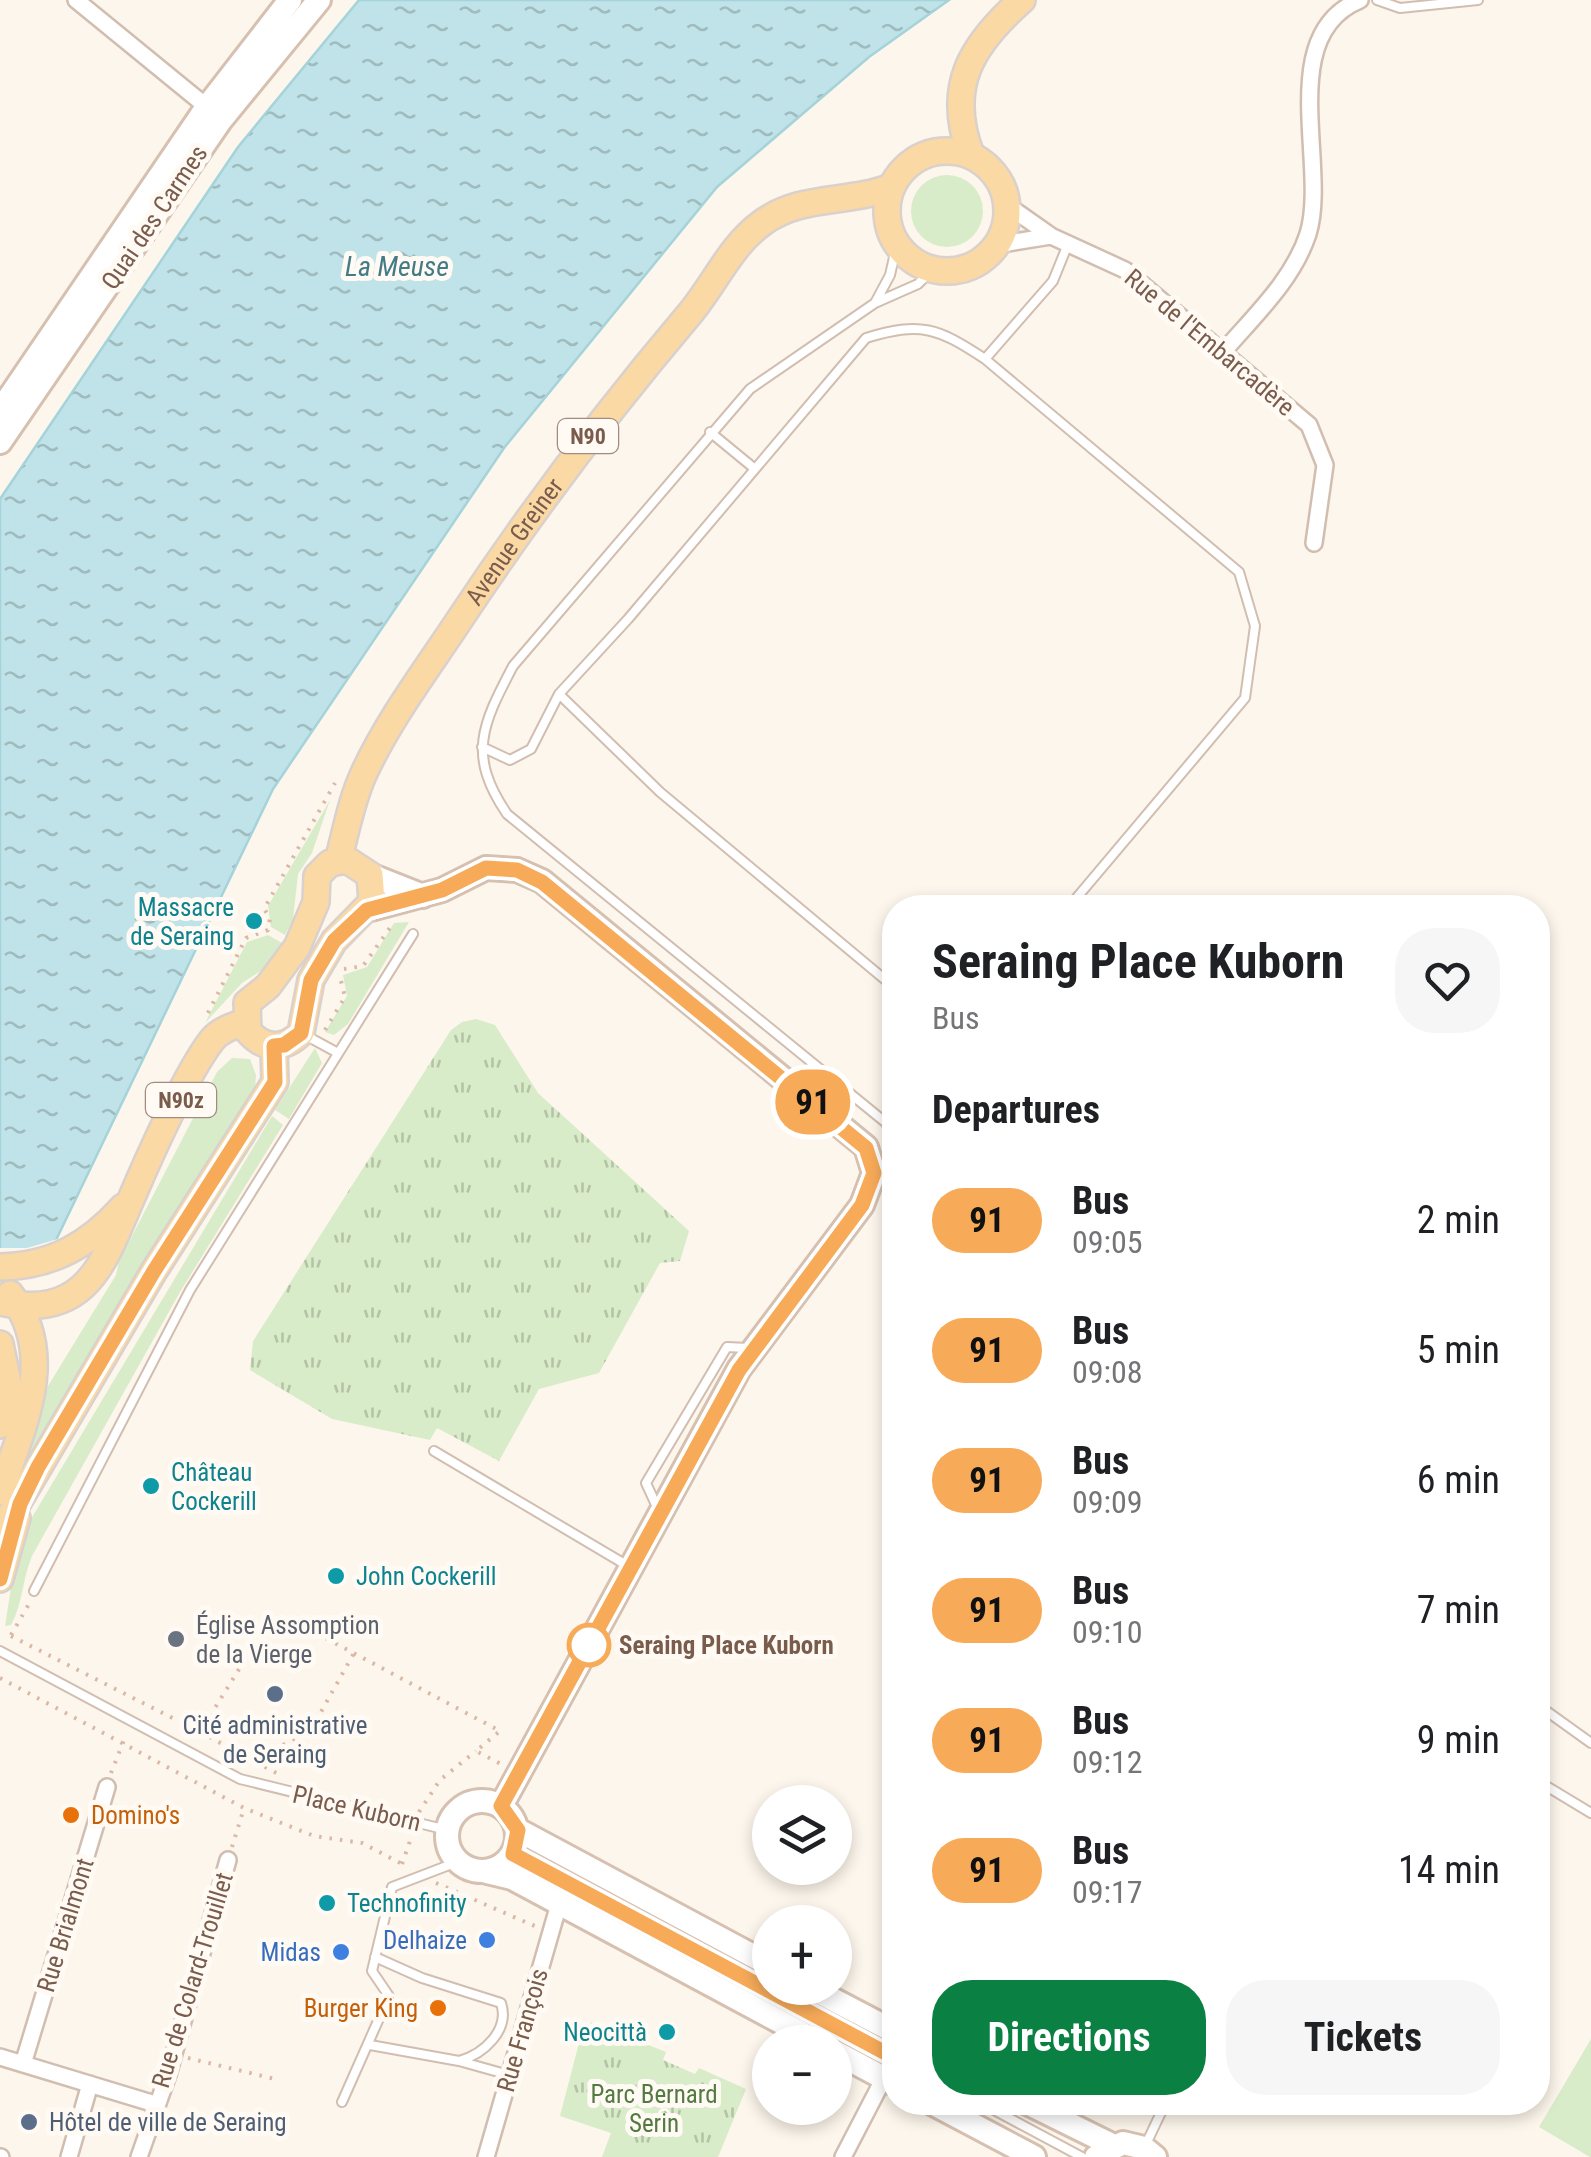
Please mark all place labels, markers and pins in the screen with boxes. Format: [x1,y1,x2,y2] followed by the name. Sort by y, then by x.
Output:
[130,893,234,951] place label: Massacre de Seraing
[243,910,265,932] marker: Massacre de Seraing
[171,1458,257,1516] place label: Château Cockerill
[140,1475,162,1497] marker: Château Cockerill
[356,1562,496,1591] place label: John Cockerill
[325,1565,347,1587] marker: John Cockerill
[196,1610,380,1669] place label: Église Assomption de la Vierge
[568,1624,610,1666] marker: Seraing Place Kuborn
[165,1628,187,1650] marker: Église Assomption de la Vierge
[619,1631,834,1660] place label: Seraing Place Kuborn
[264,1683,286,1705] marker: Cité administrative de Seraing
[183,1711,367,1769] place label: Cité administrative de Seraing
[91,1801,180,1830] place label: Domino's
[60,1804,82,1826] marker: Domino's
[347,1889,467,1918] place label: Technofinity
[316,1892,338,1914] marker: Technofinity
[383,1926,467,1955] place label: Delhaize
[476,1929,498,1951] marker: Delhaize
[261,1938,321,1967] place label: Midas
[330,1941,352,1963] marker: Midas
[304,1994,418,2023] place label: Burger King
[427,1997,449,2019] marker: Burger King
[563,2018,647,2047] place label: Neocittà
[656,2021,678,2043] marker: Neocittà
[49,2108,287,2137] place label: Hôtel de ville de Seraing
[18,2111,40,2133] marker: Hôtel de ville de Seraing

